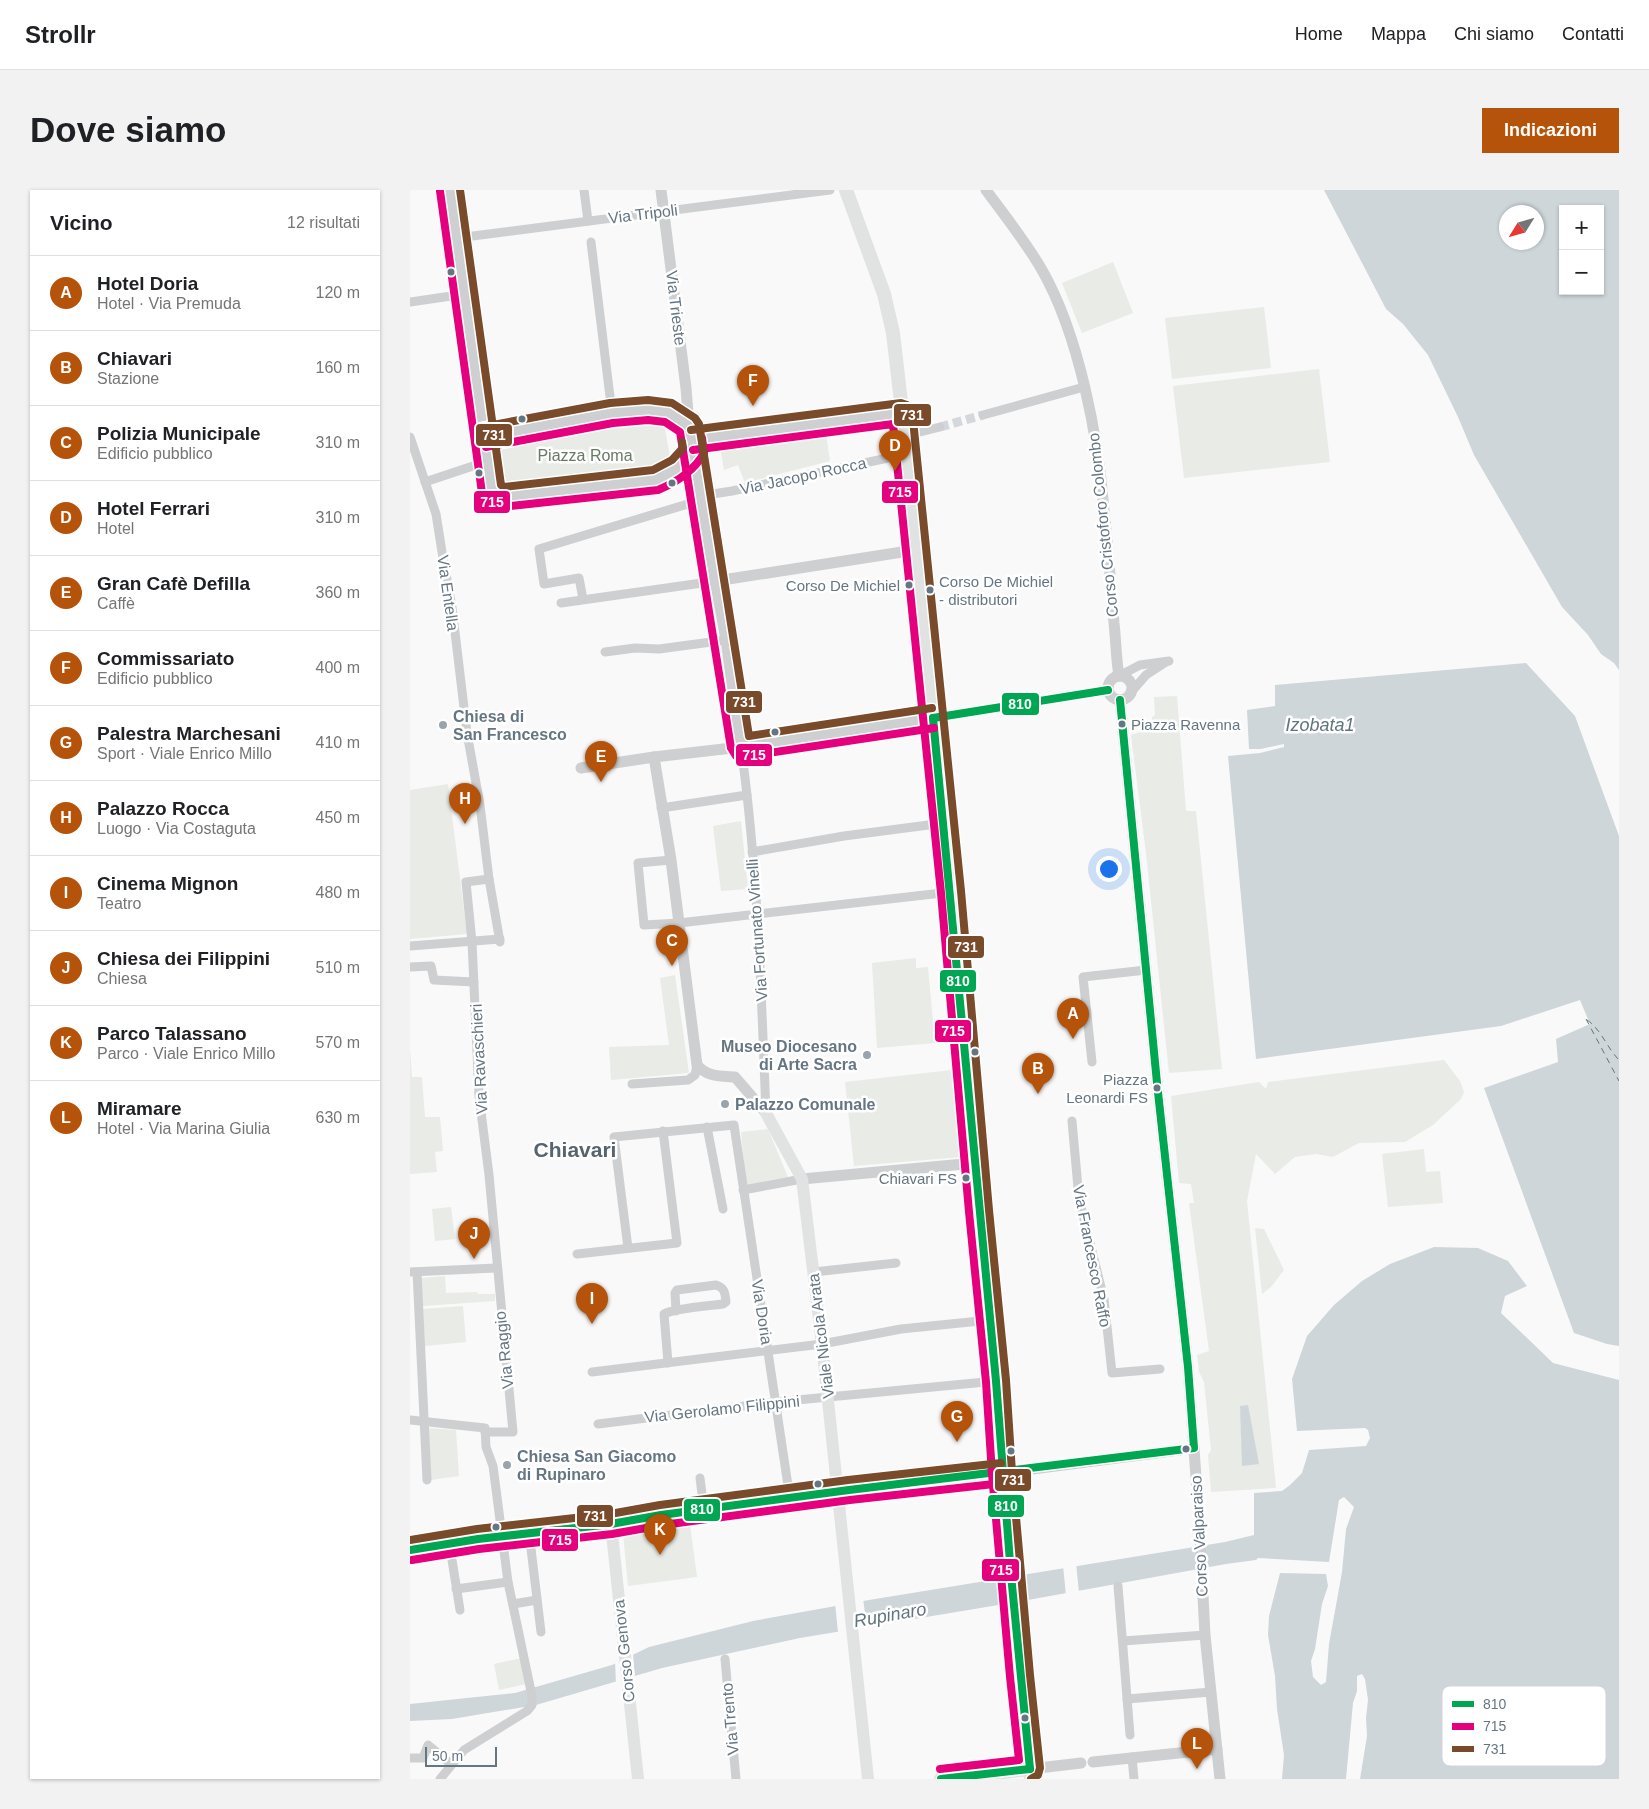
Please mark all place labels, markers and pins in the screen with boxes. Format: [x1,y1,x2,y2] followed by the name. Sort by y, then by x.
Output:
[446,267,456,277] unlabelled marker
[737,365,769,406] pin: F
[517,414,527,424] unlabelled marker
[879,430,911,471] pin: D
[474,468,484,478] unlabelled marker
[667,478,677,488] unlabelled marker
[939,573,1053,608] place label: Corso De Michiel - distributori
[786,577,900,594] place label: Corso De Michiel
[904,580,914,590] marker: Corso De Michiel
[925,585,935,595] marker: Corso De Michiel - distributori
[453,708,567,743] place label: Chiesa di San Francesco
[1131,716,1241,733] place label: Piazza Ravenna
[437,719,449,731] marker: Chiesa di San Francesco
[1117,719,1127,729] marker: Piazza Ravenna
[770,727,780,737] unlabelled marker
[585,741,617,782] pin: E
[449,783,481,824] pin: H
[656,925,688,966] pin: C
[1057,998,1089,1039] pin: A
[721,1038,857,1073] place label: Museo Diocesano di Arte Sacra
[970,1047,980,1057] unlabelled marker
[861,1049,873,1061] marker: Museo Diocesano di Arte Sacra
[1022,1053,1054,1094] pin: B
[1066,1071,1149,1106] place label: Piazza Leonardi FS
[1152,1083,1162,1093] marker: Piazza Leonardi FS
[735,1096,876,1113] place label: Palazzo Comunale
[719,1098,731,1110] marker: Palazzo Comunale
[879,1170,957,1187] place label: Chiavari FS
[961,1173,971,1183] marker: Chiavari FS
[458,1218,490,1259] pin: J
[576,1283,608,1324] pin: I
[941,1401,973,1442] pin: G
[1181,1444,1191,1454] unlabelled marker
[1006,1446,1016,1456] unlabelled marker
[517,1448,676,1483] place label: Chiesa San Giacomo di Rupinaro
[501,1459,513,1471] marker: Chiesa San Giacomo di Rupinaro
[813,1479,823,1489] unlabelled marker
[644,1514,676,1555] pin: K
[491,1522,501,1532] unlabelled marker
[1020,1713,1030,1723] unlabelled marker
[1181,1728,1213,1769] pin: L

